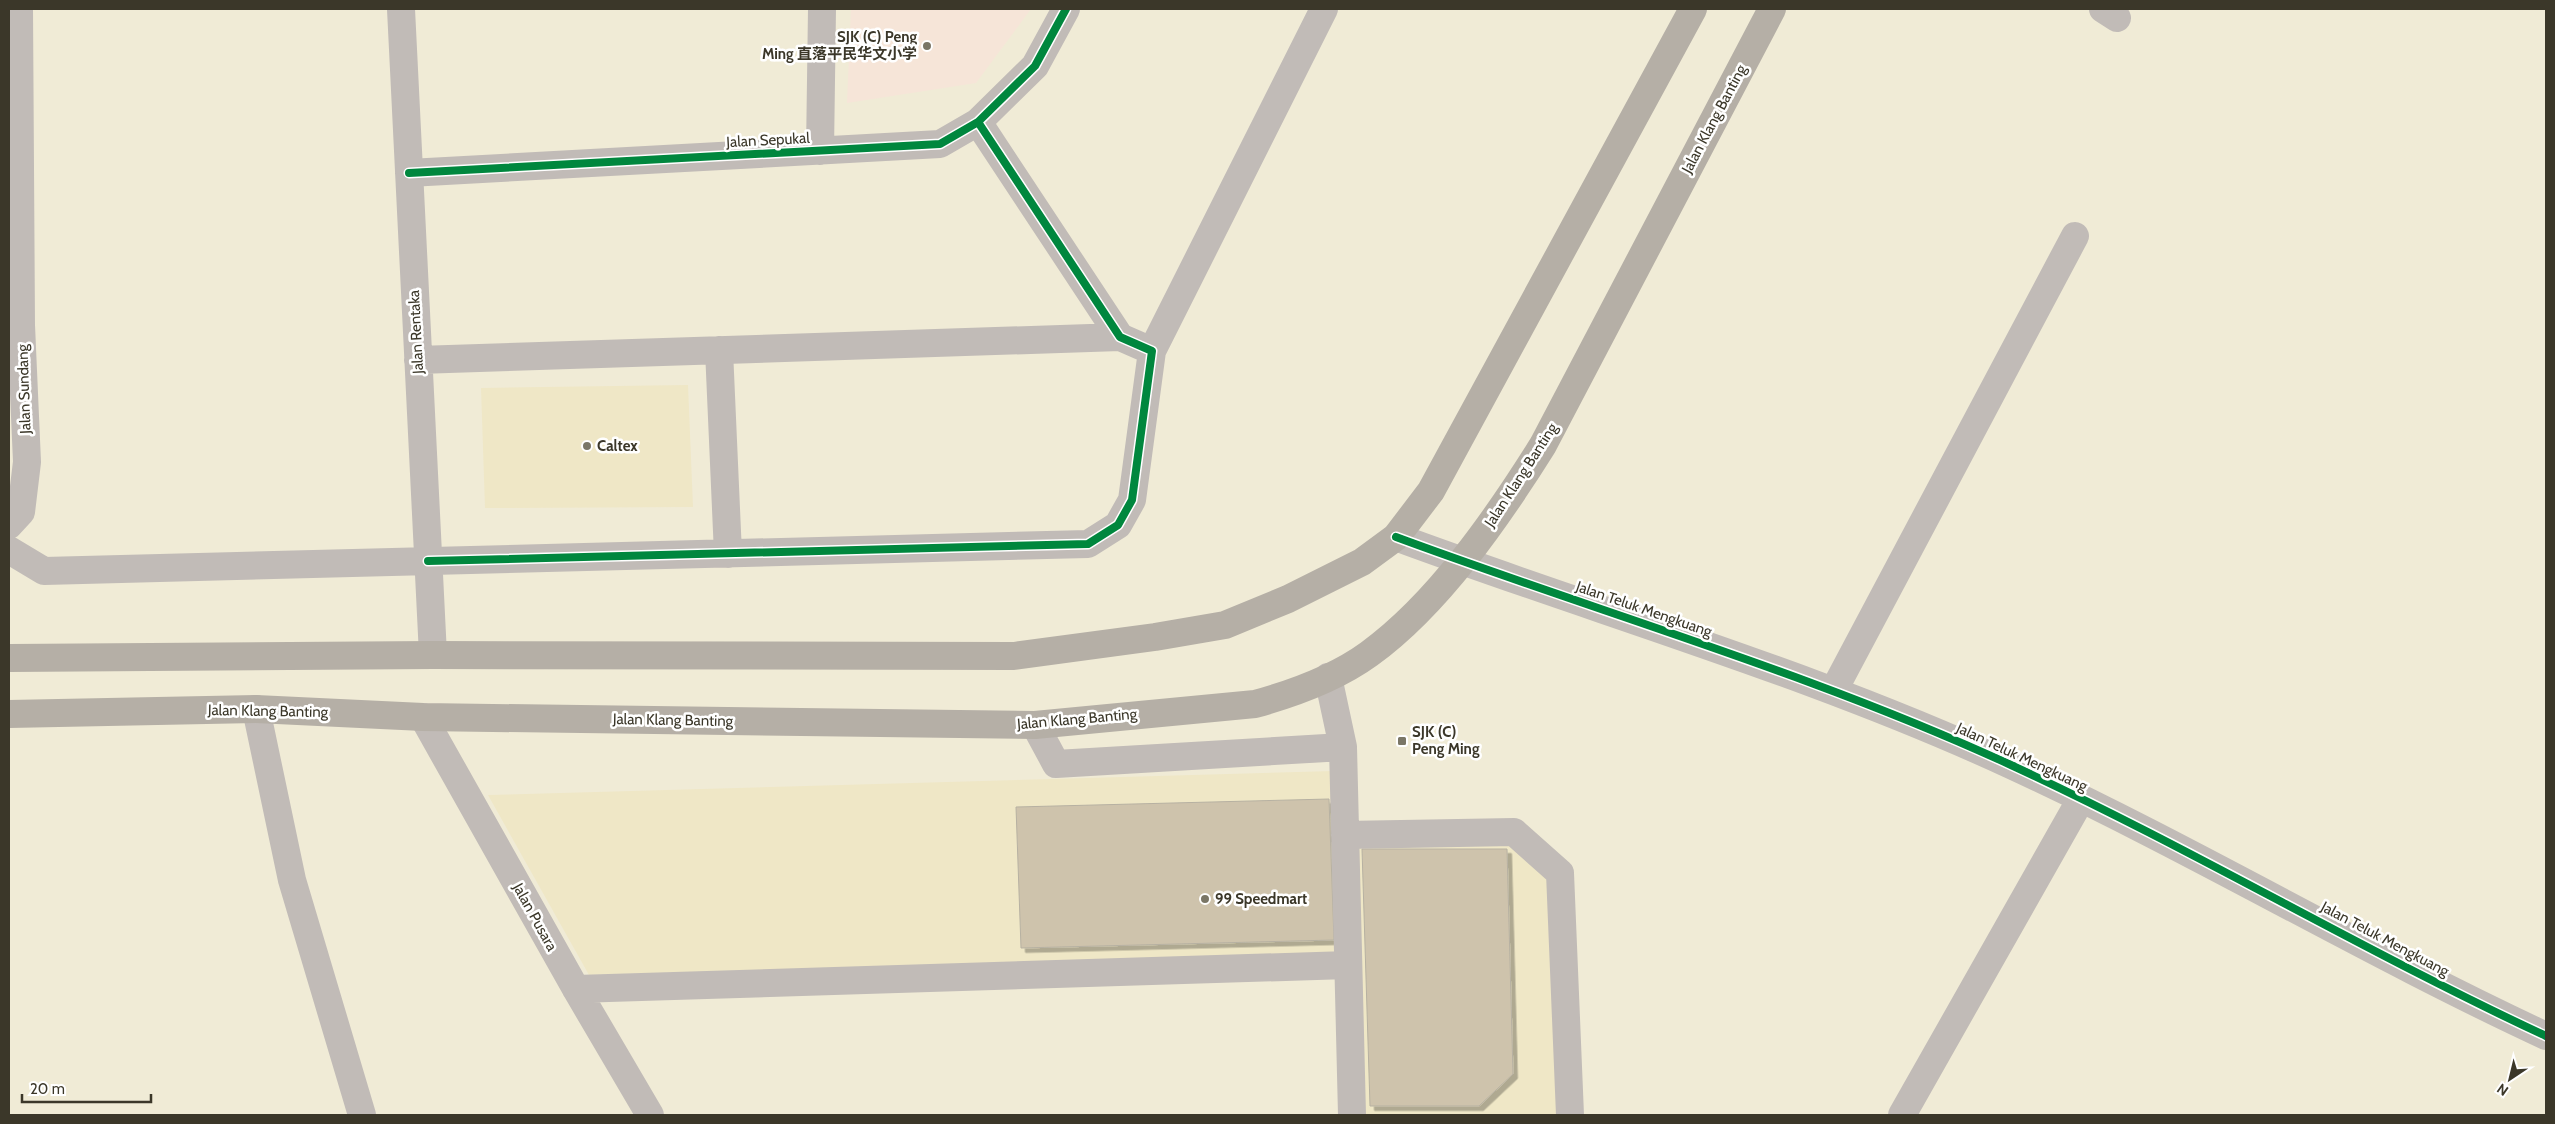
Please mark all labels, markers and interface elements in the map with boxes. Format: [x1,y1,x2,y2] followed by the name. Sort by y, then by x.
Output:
[762,28,917,63] place label: SJK (C) Peng Ming 直落平民华文小学
[921,40,933,52] marker: SJK (C) Peng Ming 直落平民华文小学
[1677,61,1750,177] street label: Jalan Klang Banting
[725,129,811,151] street label: Jalan Sepukal
[405,289,427,376] street label: Jalan Rentaka
[13,343,35,435] street label: Jalan Sundang
[1480,419,1562,531] street label: Jalan Klang Banting
[597,437,638,455] place label: Caltex
[581,440,593,452] marker: Caltex
[1573,577,1715,641] street label: Jalan Teluk Mengkuang
[207,701,329,721] street label: Jalan Klang Banting
[1015,705,1138,733] street label: Jalan Klang Banting
[612,710,734,730] street label: Jalan Klang Banting
[1953,718,2091,795] street label: Jalan Teluk Mengkuang
[1412,723,1480,758] place label: SJK (C) Peng Ming
[1396,735,1408,747] marker: SJK (C) Peng Ming
[508,879,561,955] street label: Jalan Pusara
[1215,890,1307,908] place label: 99 Speedmart
[1199,893,1211,905] marker: 99 Speedmart
[2317,897,2453,981] street label: Jalan Teluk Mengkuang
[2485,1054,2535,1104] north arrow
[22,1072,151,1104] scale bar
[2493,1079,2512,1100] text: N
[30,1080,65,1098] text: 20 m

